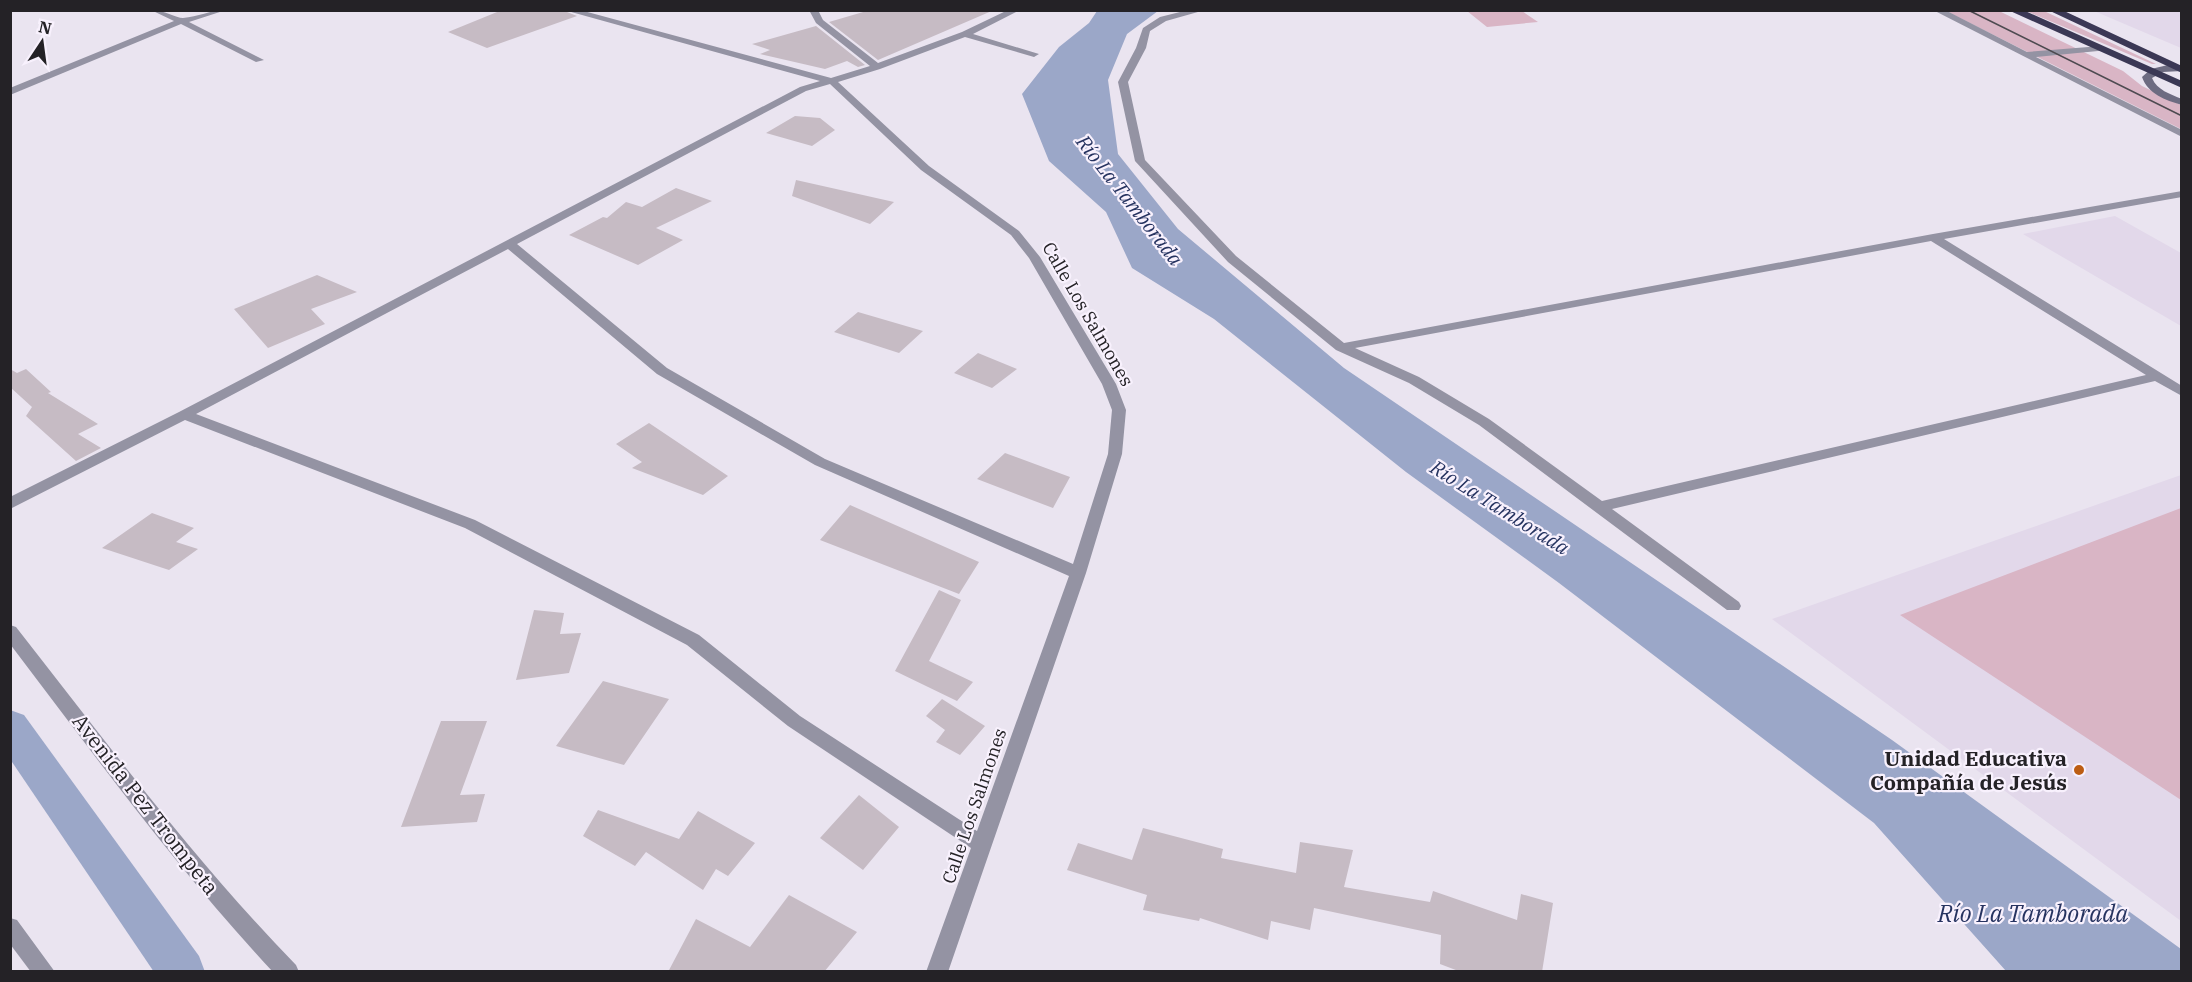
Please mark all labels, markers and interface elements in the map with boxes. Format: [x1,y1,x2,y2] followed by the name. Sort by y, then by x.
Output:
[12,12,72,72] north arrow
[37,16,54,39] text: N
[1070,128,1190,271] water label: Río La Tamborada
[1037,238,1139,390] street label: Calle Los Salmones
[1425,453,1575,561] water label: Río La Tamborada
[66,708,226,900] street label: Avenida Pez Trompeta
[937,725,1011,887] street label: Calle Los Salmones
[1870,744,2067,796] place label: Unidad Educativa Compañía de Jesús
[2072,763,2086,777] marker: Unidad Educativa Compañía de Jesús
[1937,897,2128,929] water label: Río La Tamborada

